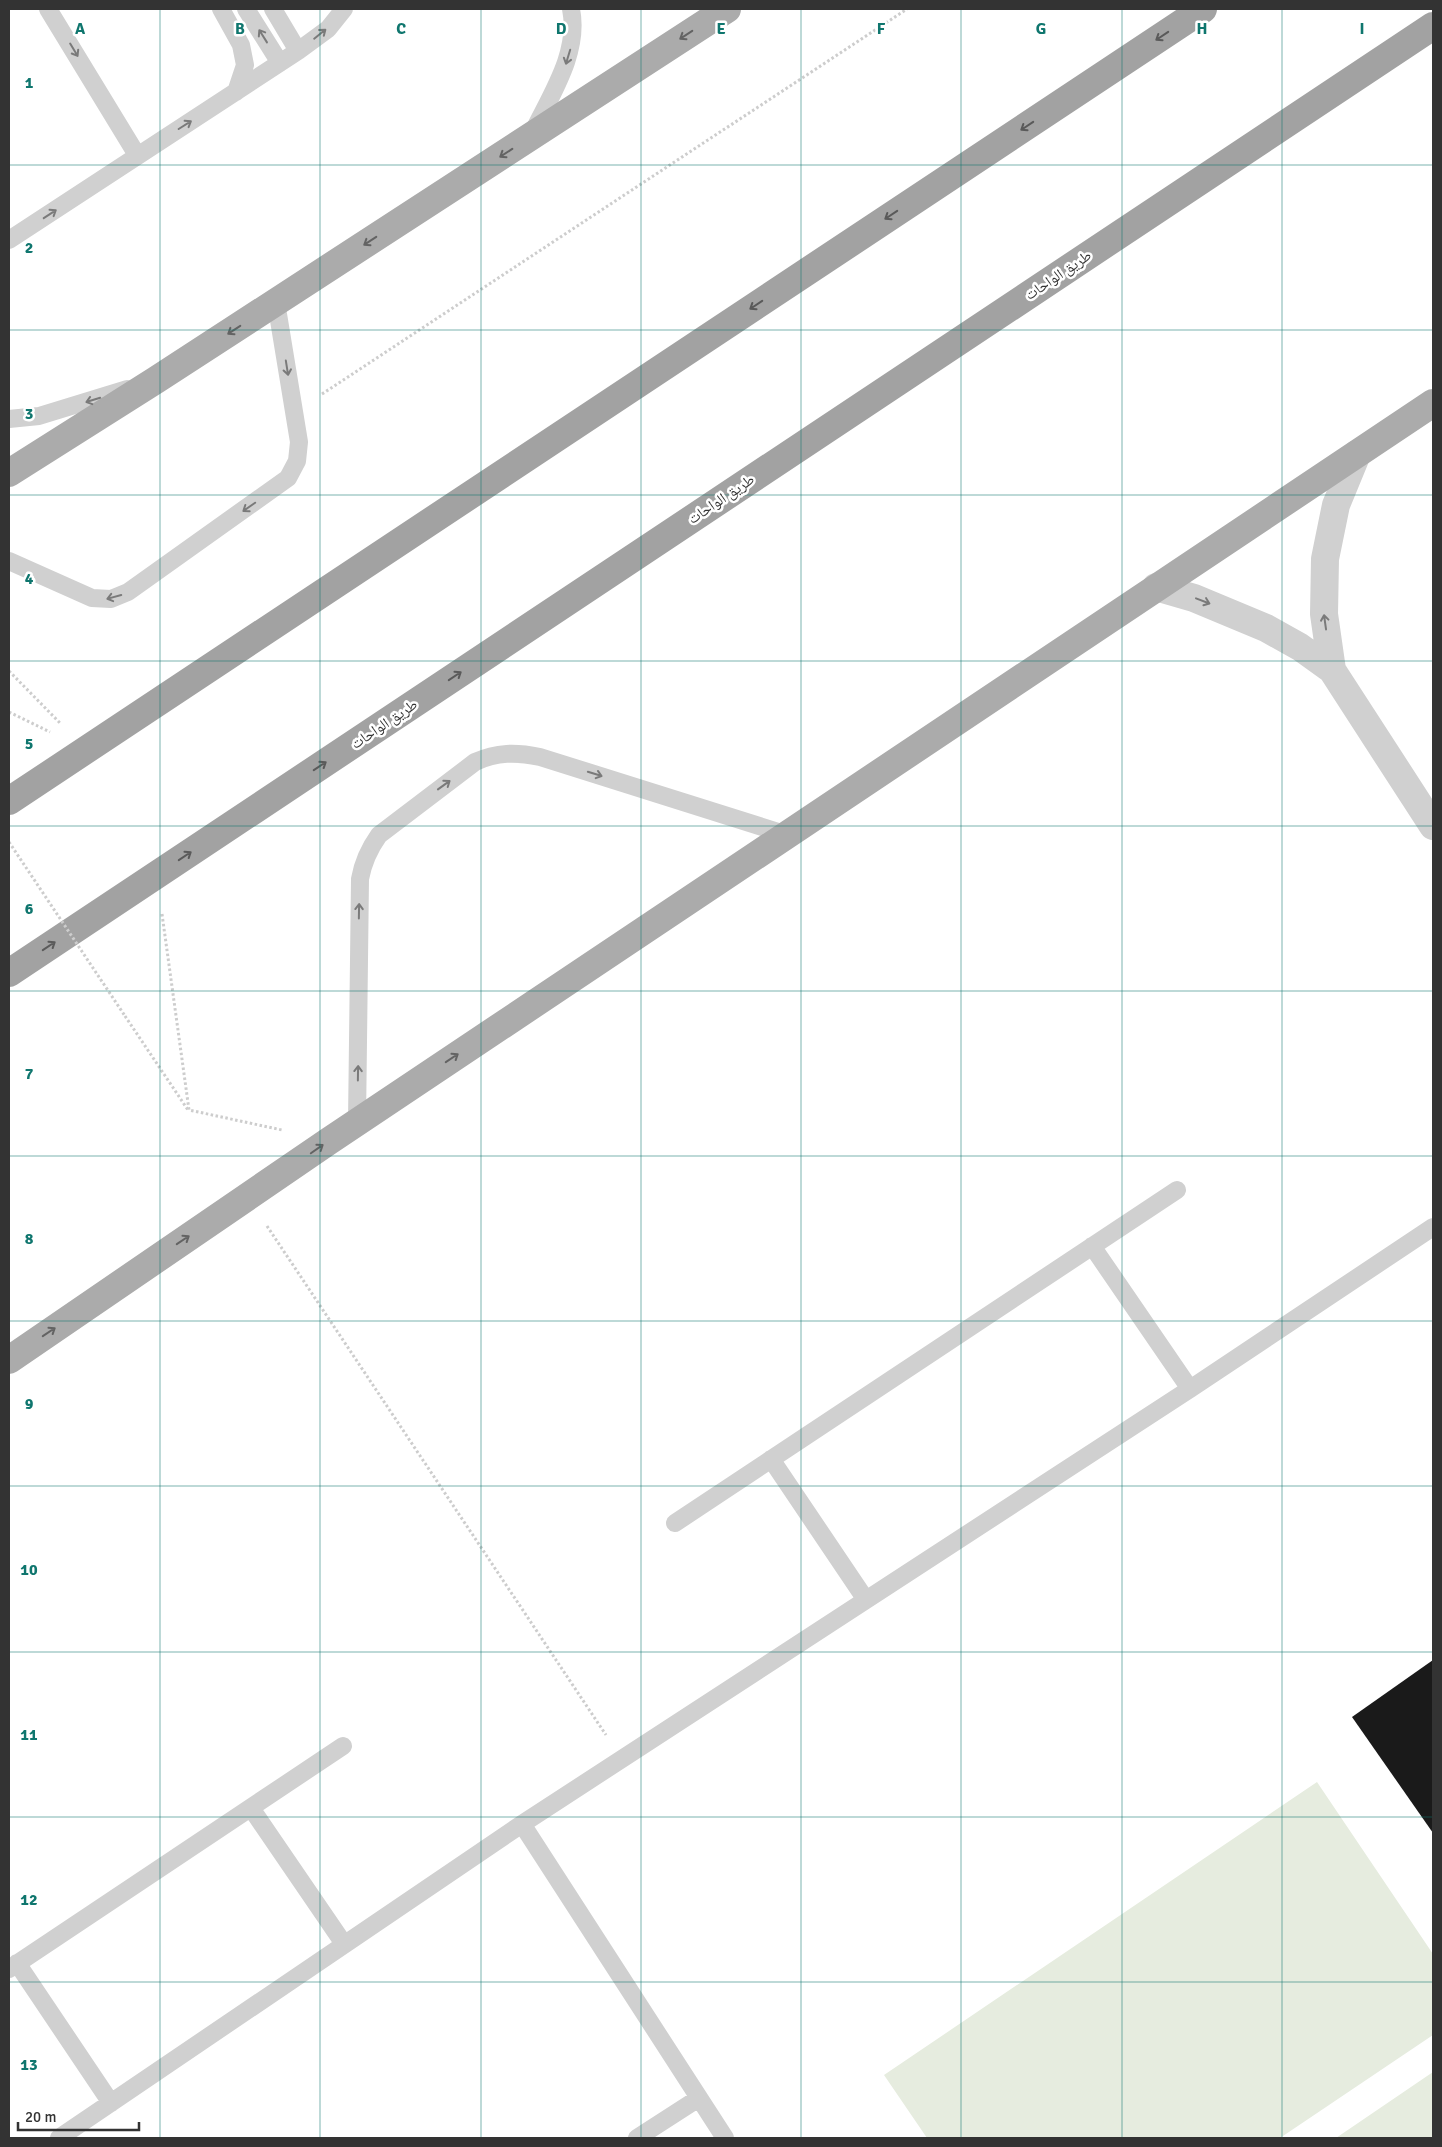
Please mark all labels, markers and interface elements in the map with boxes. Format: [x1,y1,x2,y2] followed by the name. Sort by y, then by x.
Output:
[75,19,86,39] text: A
[235,19,245,39] text: B
[396,19,406,39] text: C
[556,19,567,39] text: D
[716,19,726,39] text: E
[877,19,886,39] text: F
[1036,19,1046,39] text: G
[1197,19,1207,39] text: H
[1359,19,1365,39] text: I
[258,29,268,43] one-way arrow
[314,29,327,40] one-way arrow
[680,31,694,41] one-way arrow
[1155,31,1169,41] one-way arrow
[69,43,79,57] one-way arrow
[562,48,572,64] one-way arrow
[25,73,34,93] text: 1
[178,119,192,129] one-way arrow
[1020,121,1034,131] one-way arrow
[500,148,514,158] one-way arrow
[42,209,56,219] one-way arrow
[884,210,898,221] one-way arrow
[363,236,377,247] one-way arrow
[25,238,33,258] text: 2
[1021,246,1095,305] street label: طريق الواحات
[749,300,763,310] one-way arrow
[227,325,241,335] one-way arrow
[282,359,292,375] one-way arrow
[85,395,101,405] one-way arrow
[25,404,33,424] text: 3
[684,470,758,529] street label: طريق الواحات
[242,502,256,512] one-way arrow
[25,569,34,589] text: 4
[107,593,123,602] one-way arrow
[1194,597,1210,606] one-way arrow
[1320,614,1330,630] one-way arrow
[448,671,462,681] one-way arrow
[347,695,421,754] street label: طريق الواحات
[25,734,33,754] text: 5
[313,761,327,771] one-way arrow
[586,770,602,780] one-way arrow
[437,780,451,790] one-way arrow
[177,851,191,861] one-way arrow
[25,899,34,919] text: 6
[355,903,364,919] one-way arrow
[42,941,56,951] one-way arrow
[445,1053,459,1063] one-way arrow
[25,1064,34,1084] text: 7
[353,1065,362,1081] one-way arrow
[310,1144,324,1154] one-way arrow
[25,1229,34,1249] text: 8
[176,1235,190,1246] one-way arrow
[42,1327,56,1337] one-way arrow
[25,1394,34,1414] text: 9
[20,1560,38,1580] text: 10
[20,1725,38,1745] text: 11
[20,1890,38,1910] text: 12
[20,2055,38,2075] text: 13
[18,2100,139,2132] scale bar
[25,2108,56,2126] text: 20 m

